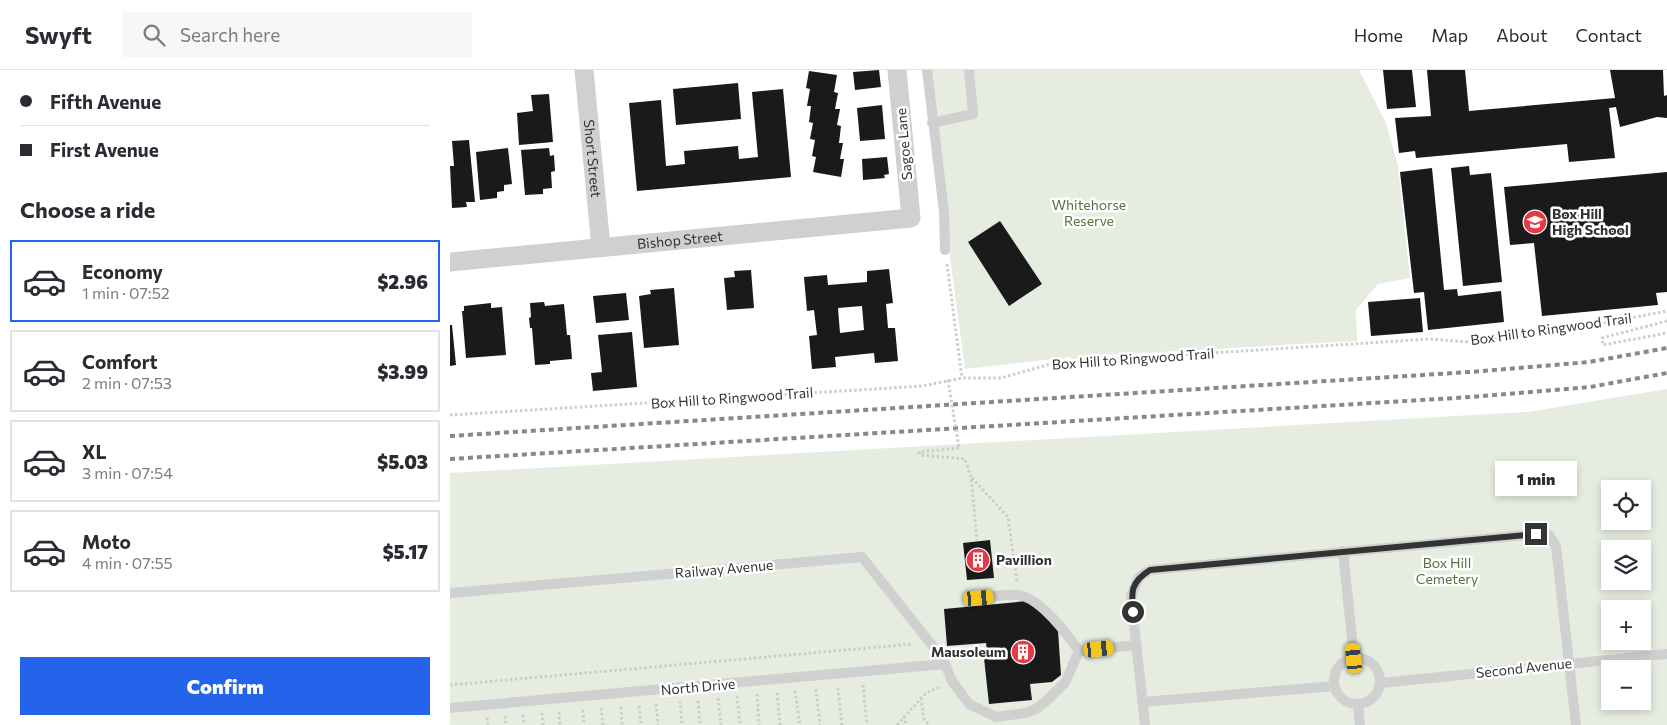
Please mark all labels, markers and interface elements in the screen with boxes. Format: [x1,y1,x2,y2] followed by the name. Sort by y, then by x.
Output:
[122,12,472,57] search box
[25,20,92,49] text: Swyft
[140,21,168,49] icon: search
[180,23,280,46] text: Search here
[1354,24,1403,46] text: Home
[1431,24,1468,46] text: Map
[1496,24,1548,46] text: About
[1576,24,1642,46] text: Contact
[50,90,161,113] text: Fifth Avenue
[892,107,915,181] street label: Sagoe Lane
[581,119,605,199] street label: Short Street
[50,138,159,161] text: First Avenue
[20,196,155,223] text: Choose a ride
[1052,196,1126,229] park label: Whitehorse Reserve
[1552,205,1629,238] place label: Box Hill High School
[1522,209,1548,235] school or university icon: Box Hill High School
[636,227,724,252] street label: Bishop Street
[22,259,67,304] icon: car
[82,260,163,283] text: Economy
[377,270,428,293] text: $2.96
[82,283,170,302] text: 1 min · 07:52
[1469,309,1633,348] street label: Box Hill to Ringwood Trail
[1051,344,1215,373] street label: Box Hill to Ringwood Trail
[22,349,67,394] icon: car
[82,350,158,373] text: Comfort
[377,360,428,383] text: $3.99
[82,373,172,392] text: 2 min · 07:53
[650,383,814,412] street label: Box Hill to Ringwood Trail
[22,439,67,484] icon: car
[82,440,107,463] text: XL
[377,450,428,473] text: $5.03
[1495,462,1577,496] callout: 1 min
[82,463,173,482] text: 3 min · 07:54
[1517,469,1555,488] text: 1 min
[1601,480,1651,710] map controls
[1601,480,1651,530] button: locate
[1525,523,1547,545] route end
[22,529,67,574] icon: car
[82,530,131,553] text: Moto
[383,540,428,563] text: $5.17
[1601,540,1651,590] button: layers
[965,547,991,573] building icon: Pavillion
[996,551,1052,568] place label: Pavillion
[82,553,173,572] text: 4 min · 07:55
[1416,554,1478,587] park label: Box Hill Cemetery
[674,556,774,581] street label: Railway Avenue
[963,589,994,607] car
[1601,600,1651,650] button: +
[1122,601,1144,623] route start
[1010,639,1036,665] building icon: Mausoleum
[1083,640,1114,658] car
[1344,642,1363,674] car
[931,643,1006,660] place label: Mausoleum
[1475,654,1573,681] street label: Second Avenue
[20,657,430,715] button: Confirm
[1601,660,1651,710] button: −
[660,675,736,698] street label: North Drive

